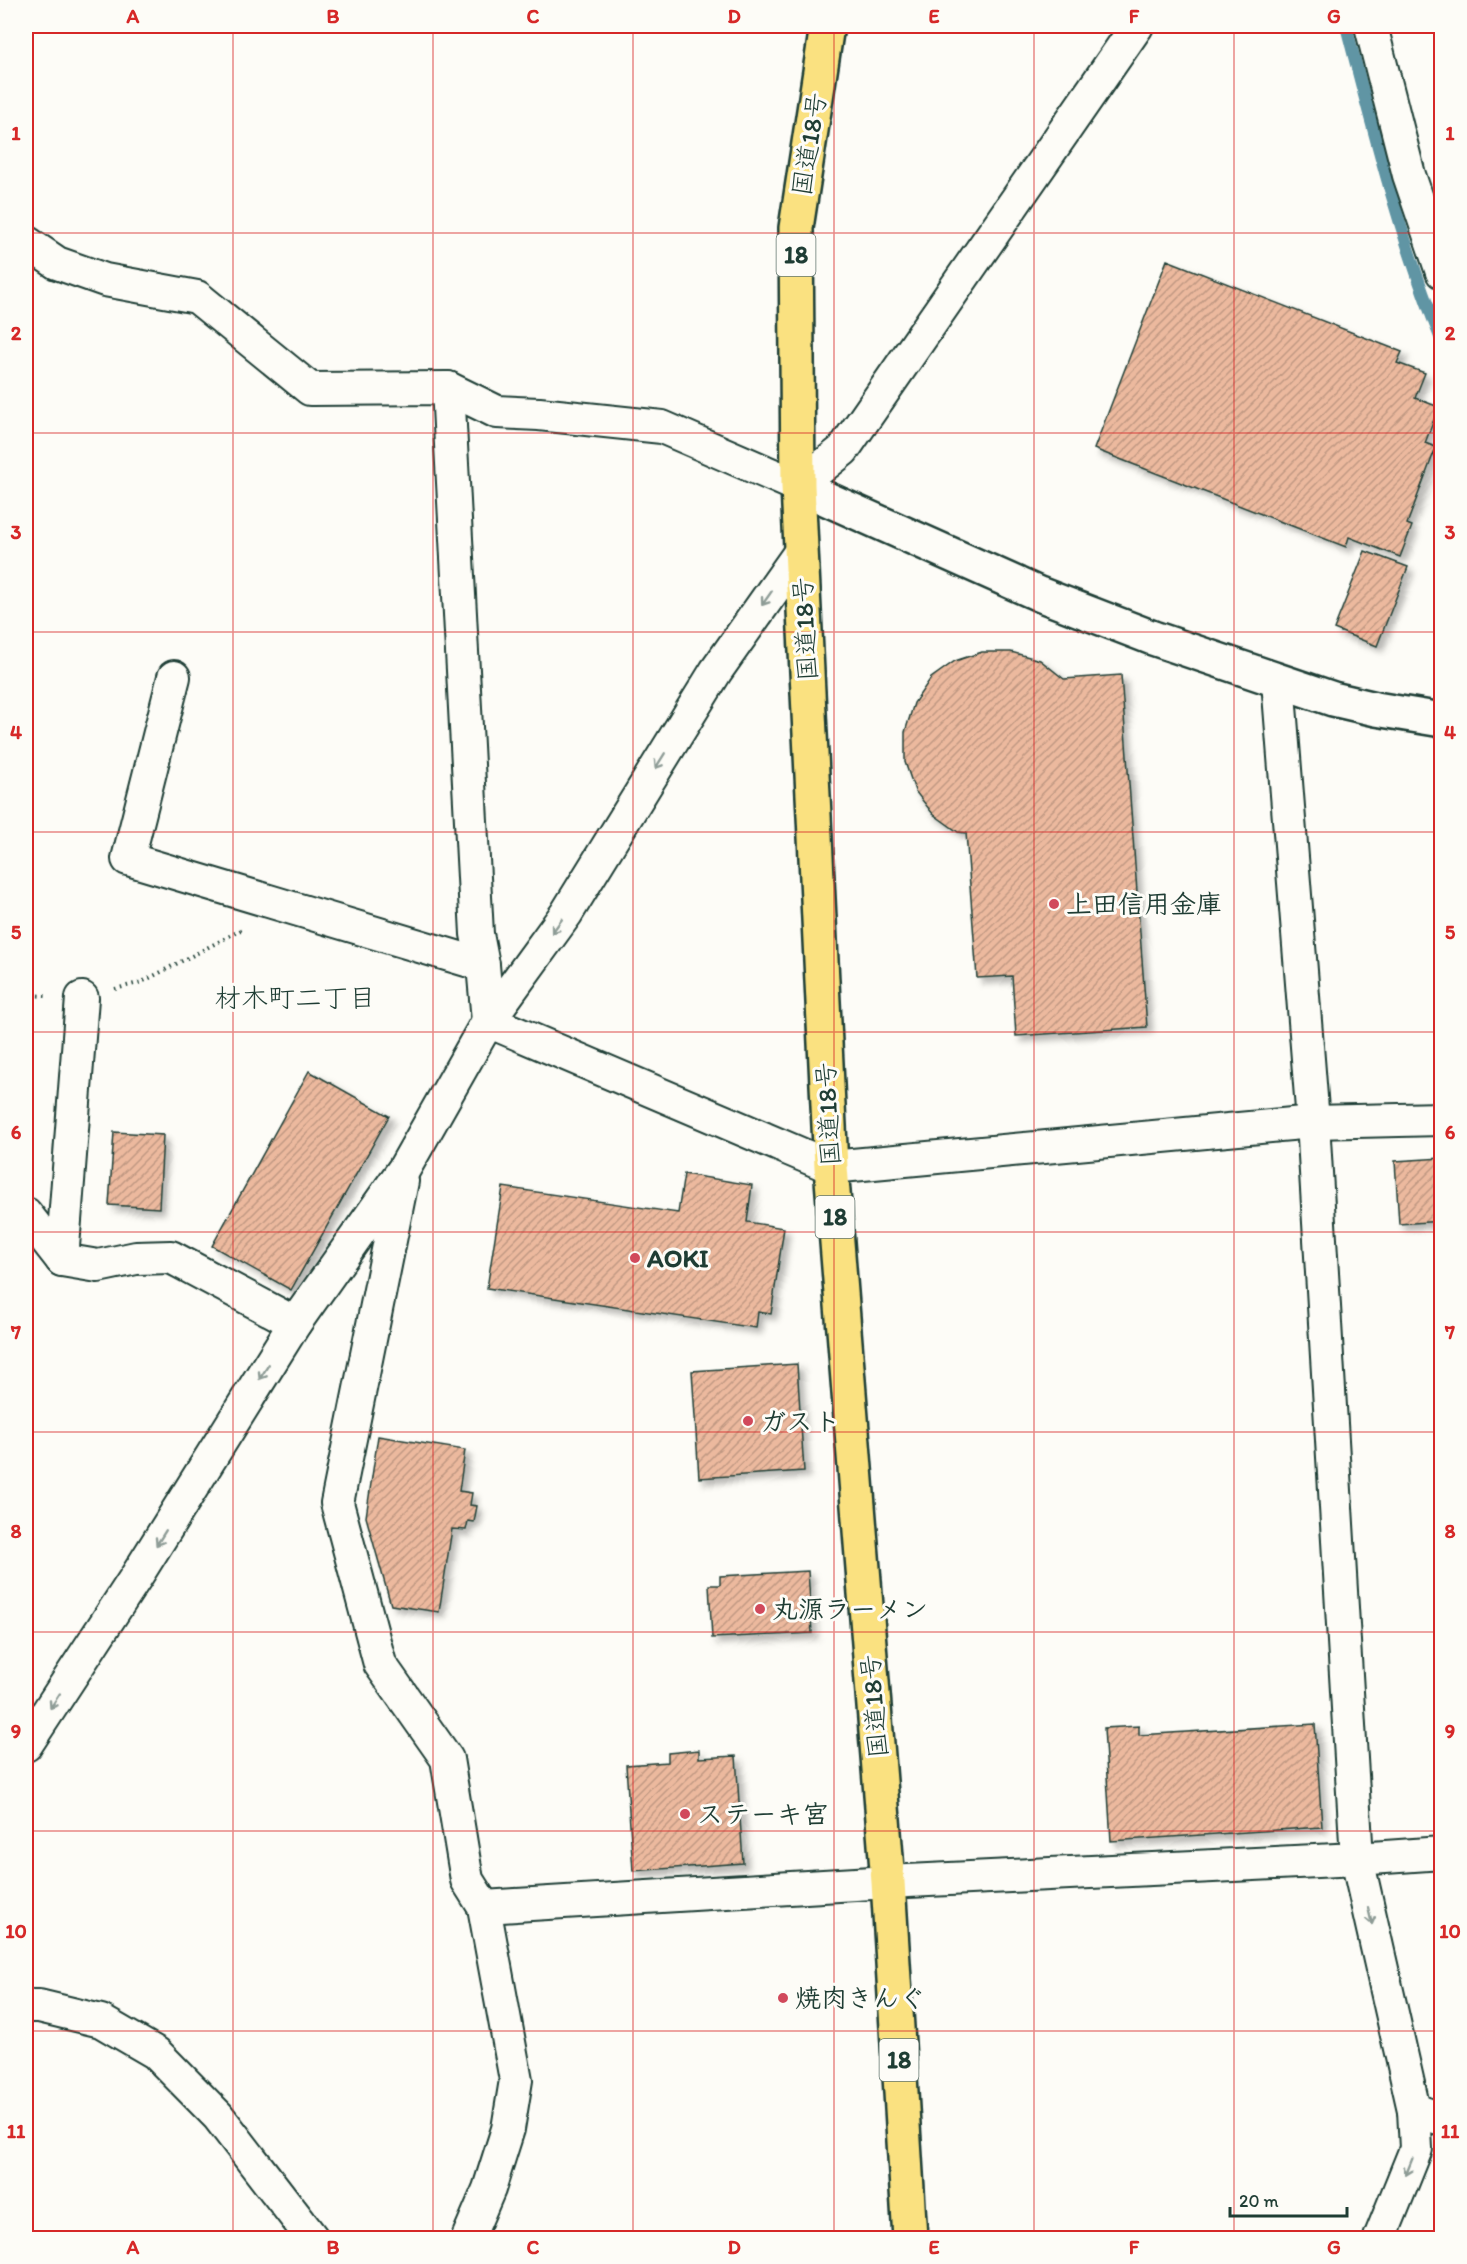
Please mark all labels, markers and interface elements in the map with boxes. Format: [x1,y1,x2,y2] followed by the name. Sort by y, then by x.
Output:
[126,4,140,28] text: A
[327,4,340,28] text: B
[527,4,540,28] text: C
[727,4,741,28] text: D
[928,4,940,28] text: E
[1129,4,1140,28] text: F
[1327,4,1341,28] text: G
[785,90,833,198] street label: 国道18号
[11,121,21,145] text: 1
[1445,121,1455,145] text: 1
[776,234,816,276] road number: 18
[11,321,22,345] text: 2
[1445,321,1456,345] text: 2
[11,520,22,544] text: 3
[1445,520,1456,544] text: 3
[786,576,824,682] street label: 国道18号
[761,590,774,606] one-way arrow
[10,720,22,744] text: 4
[1444,720,1456,744] text: 4
[654,752,666,769] one-way arrow
[1066,888,1222,920] place label: 上田信用金庫
[1047,897,1061,911] marker: 上田信用金庫
[550,918,563,934] one-way arrow
[11,920,22,944] text: 5
[1445,920,1456,944] text: 5
[214,981,376,1014] district label: 材木町二丁目
[809,1061,847,1167] street label: 国道18号
[11,1120,22,1144] text: 6
[1445,1120,1456,1144] text: 6
[816,1196,854,1238] road number: 18
[646,1242,709,1274] place label: AOKI
[628,1251,642,1265] marker: AOKI
[10,1320,21,1344] text: 7
[1444,1320,1455,1344] text: 7
[258,1363,270,1380] one-way arrow
[760,1405,841,1437] place label: ガスト
[741,1414,755,1428] marker: ガスト
[11,1519,22,1543] text: 8
[1445,1519,1456,1543] text: 8
[154,1529,167,1546] one-way arrow
[772,1593,928,1625] place label: 丸源ラーメン
[753,1602,767,1616] marker: 丸源ラーメン
[854,1653,894,1759] street label: 国道18号
[48,1692,60,1709] one-way arrow
[11,1719,21,1743] text: 9
[1445,1719,1455,1743] text: 9
[697,1798,829,1830] place label: ステーキ宮
[678,1807,692,1821] marker: ステーキ宮
[1365,1906,1376,1925] one-way arrow
[5,1919,27,1943] text: 10
[1439,1919,1461,1943] text: 10
[795,1982,925,2014] place label: 焼肉きんぐ
[776,1991,790,2005] marker: 焼肉きんぐ
[880,2039,918,2081] road number: 18
[7,2119,26,2143] text: 11
[1441,2119,1460,2143] text: 11
[1403,2158,1414,2176] one-way arrow
[1230,2180,1347,2218] scale bar
[1239,2190,1279,2212] text: 20 m
[126,2235,140,2259] text: A
[327,2235,340,2259] text: B
[527,2235,540,2259] text: C
[727,2235,741,2259] text: D
[928,2235,940,2259] text: E
[1129,2235,1140,2259] text: F
[1327,2235,1341,2259] text: G

